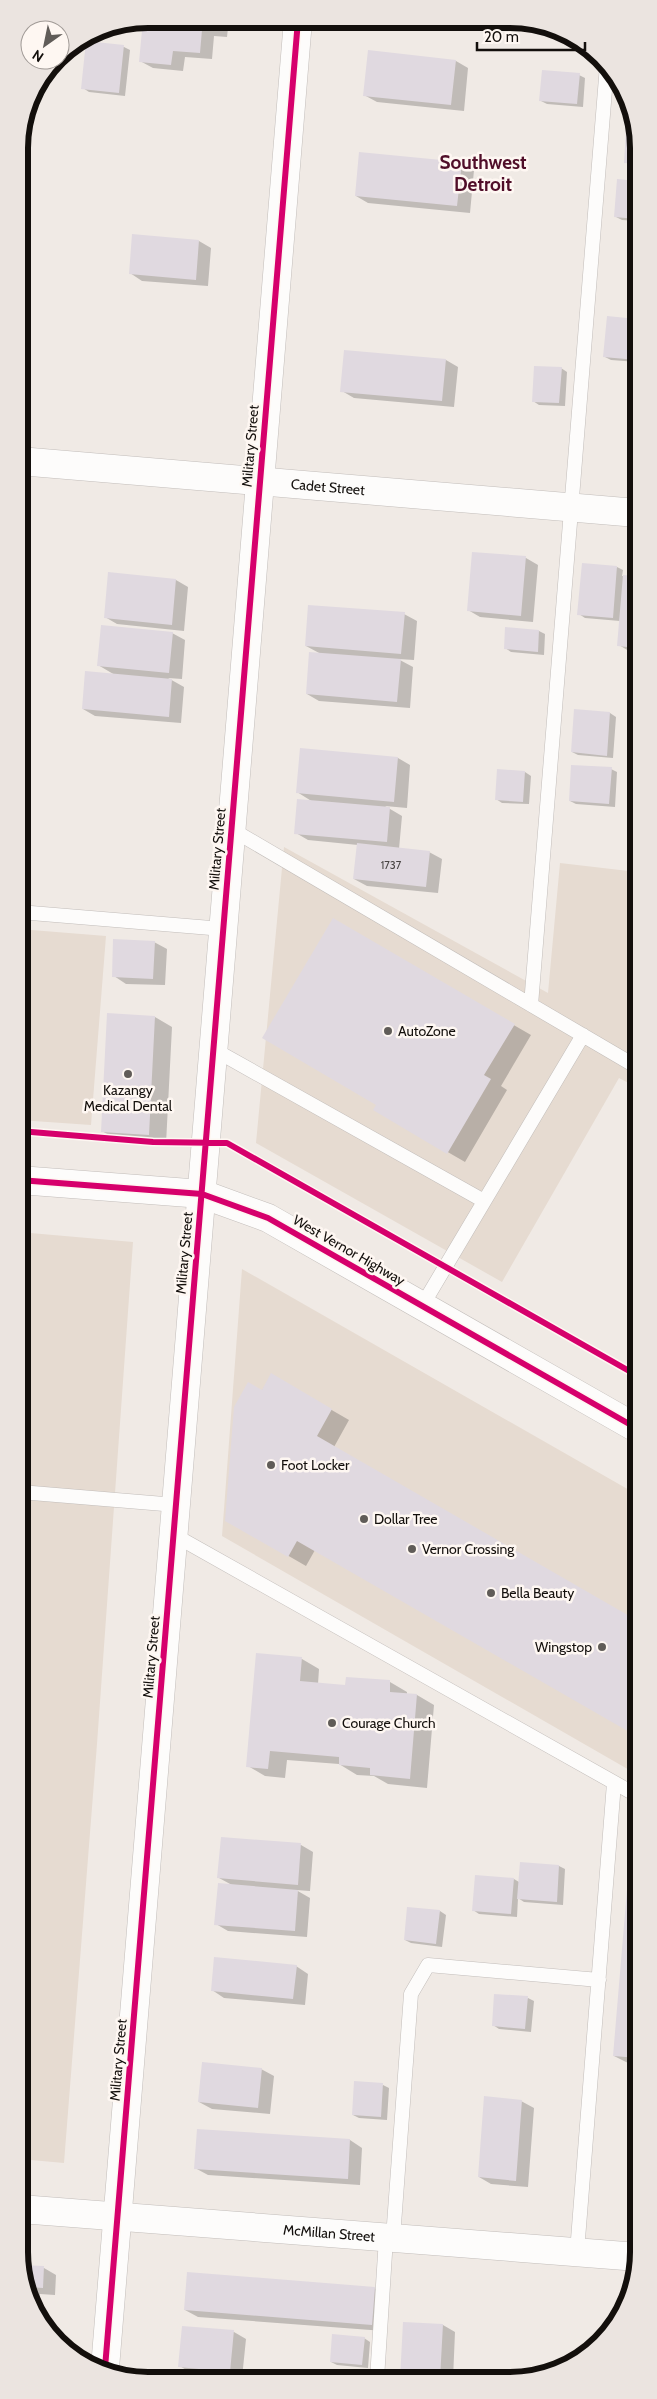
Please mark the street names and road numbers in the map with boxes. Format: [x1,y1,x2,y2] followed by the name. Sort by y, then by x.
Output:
[237,404,263,488] street label: Military Street
[290,475,366,499] street label: Cadet Street
[204,807,230,891] street label: Military Street
[171,1211,197,1295] street label: Military Street
[290,1211,408,1289] street label: West Vernor Highway
[138,1615,164,1699] street label: Military Street
[105,2018,131,2102] street label: Military Street
[282,2220,376,2246] street label: McMillan Street

